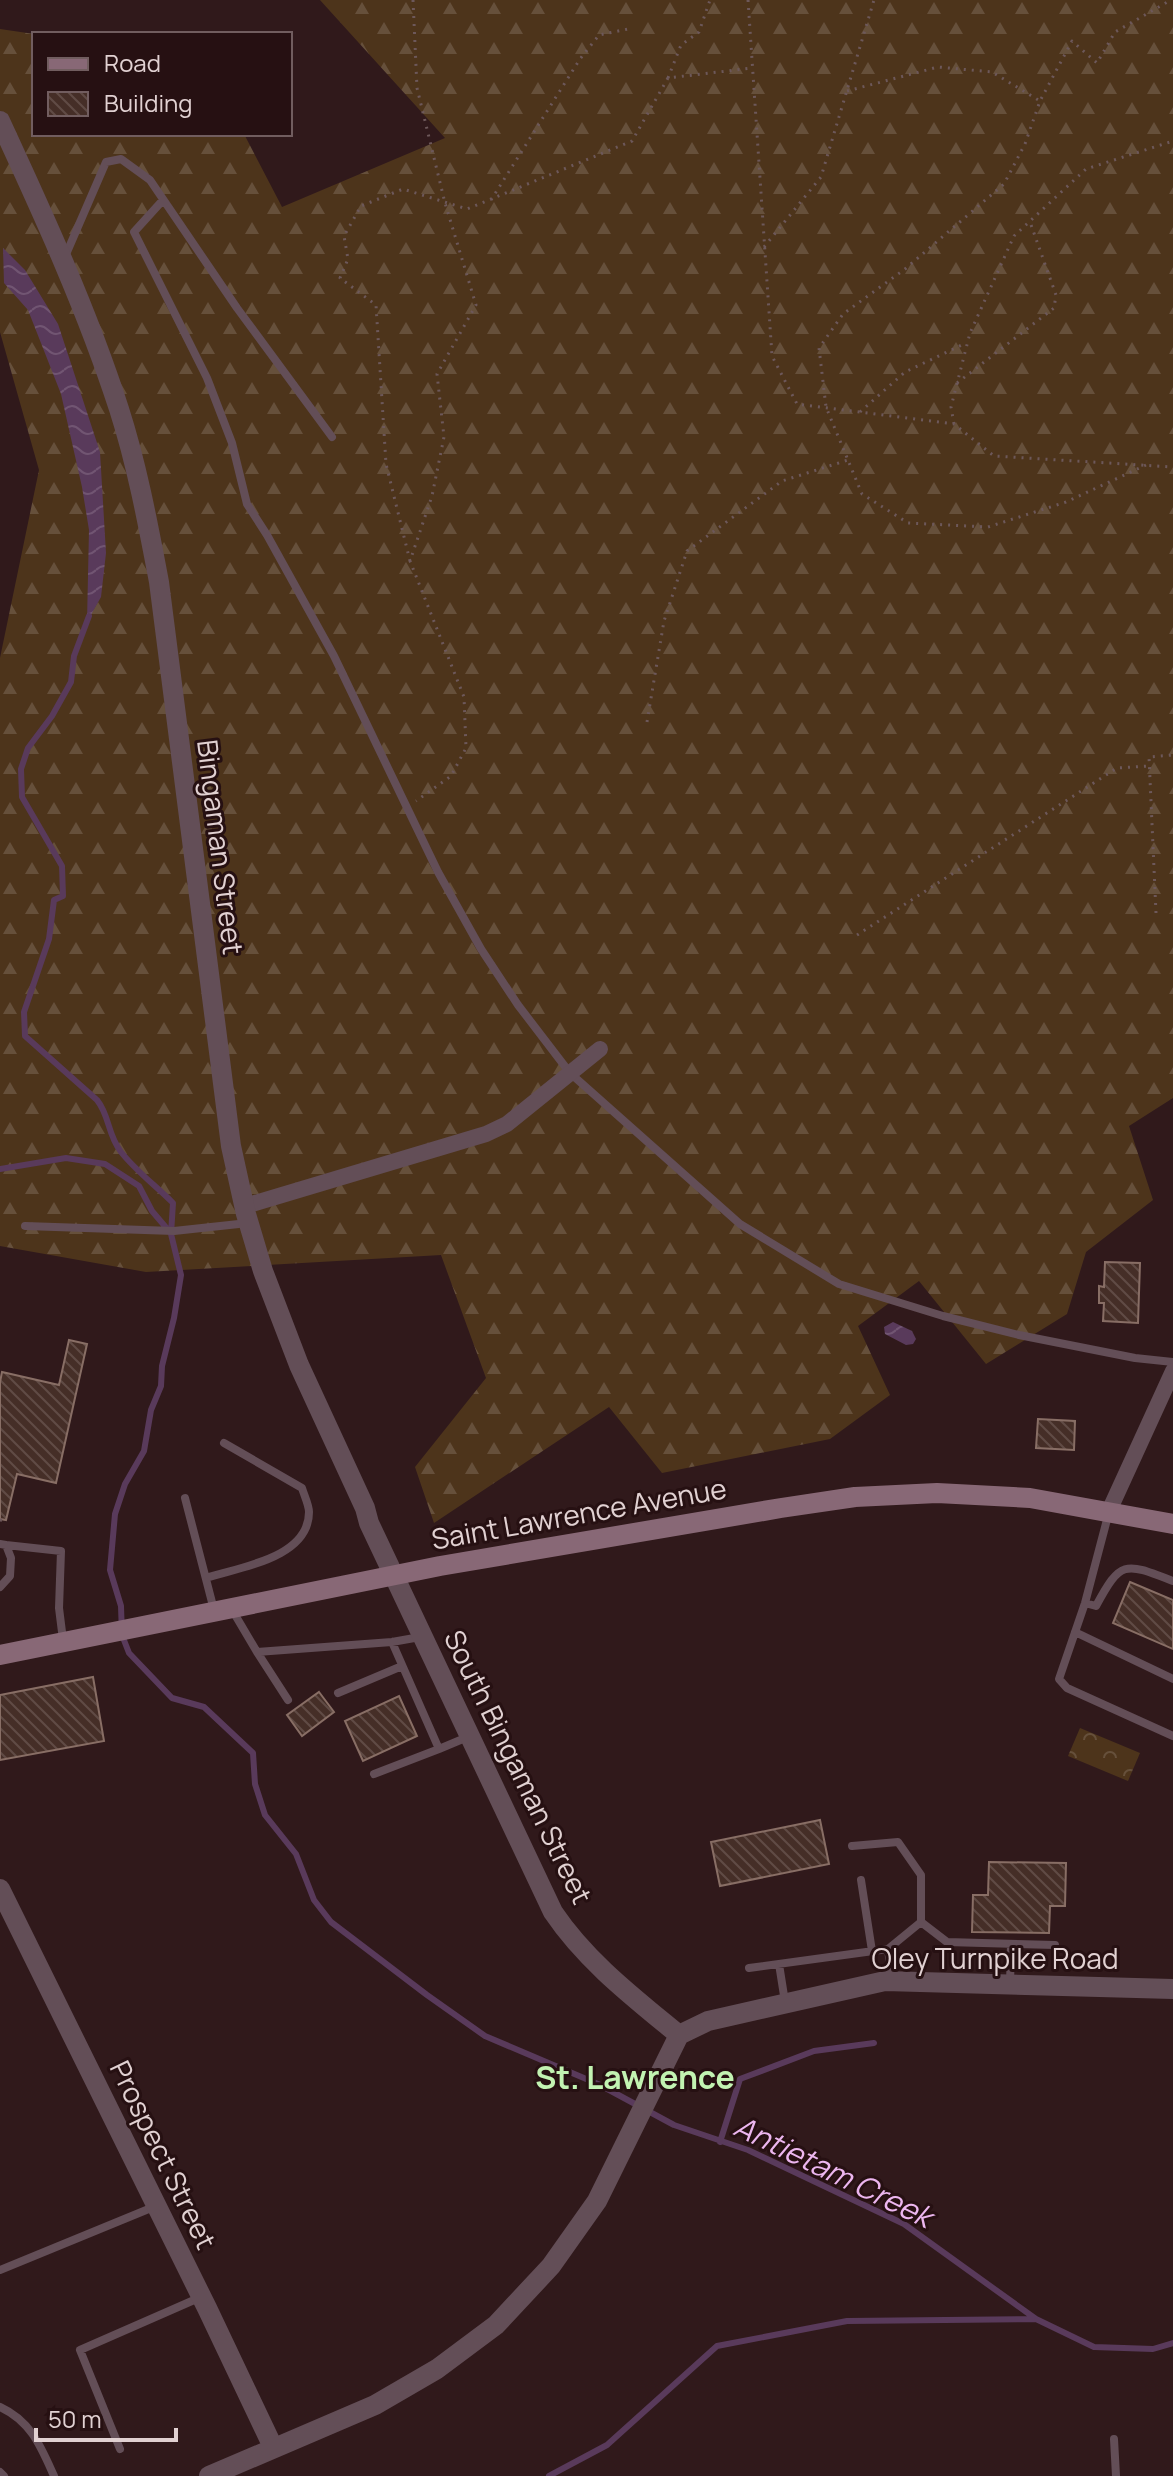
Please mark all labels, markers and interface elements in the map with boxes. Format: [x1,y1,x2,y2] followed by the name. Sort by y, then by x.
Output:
[32,32,292,136] legend
[104,46,161,79] text: Road
[104,86,192,119] text: Building
[189,737,253,957] street label: Bingaman Street
[428,1468,729,1558] street label: Saint Lawrence Avenue
[436,1623,602,1910] street label: South Bingaman Street
[872,1939,1118,1977] street label: Oley Turnpike Road
[102,2054,226,2255] street label: Prospect Street
[535,2055,735,2099] district label: St. Lawrence
[728,2105,943,2238] water label: Antietam Creek
[36,2392,176,2442] scale bar
[48,2402,102,2435] text: 50 m

